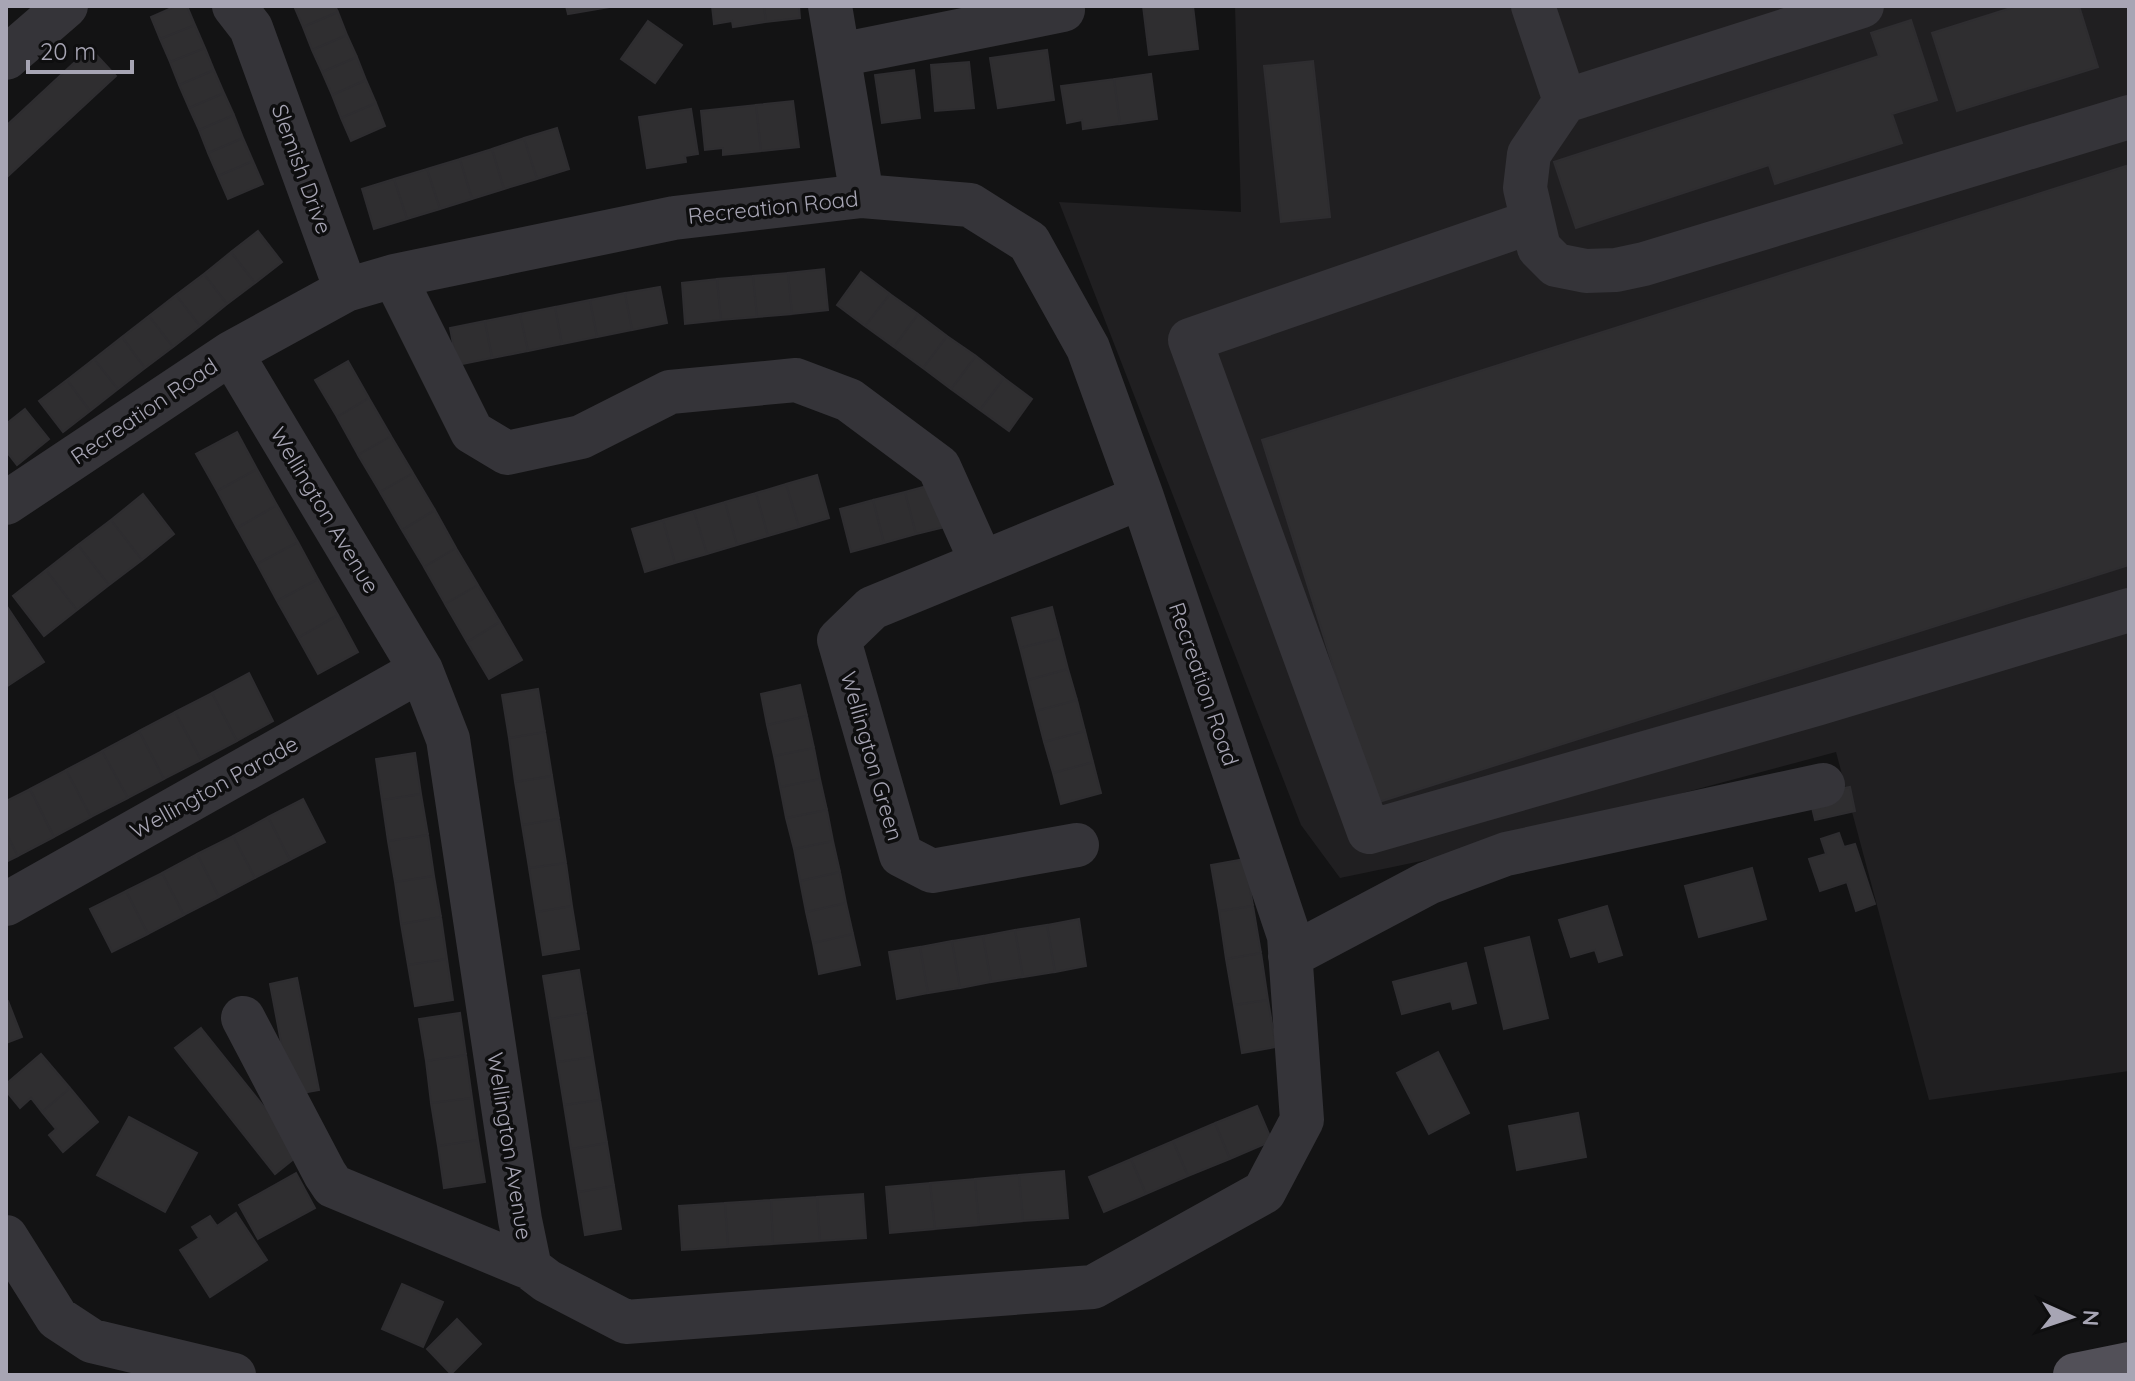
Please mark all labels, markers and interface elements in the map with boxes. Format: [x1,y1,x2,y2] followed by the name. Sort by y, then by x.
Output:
[28,24,132,74] scale bar
[40,36,96,66] text: 20 m
[266,100,338,238] street label: Slemish Drive
[686,184,860,230] street label: Recreation Road
[65,352,223,470] street label: Recreation Road
[264,422,386,598] street label: Wellington Avenue
[1163,599,1245,769] street label: Recreation Road
[834,668,910,844] street label: Wellington Green
[125,729,303,845] street label: Wellington Parade
[481,1050,539,1242] street label: Wellington Avenue
[2031,1277,2111,1357] north arrow
[2077,1309,2105,1327] text: N

